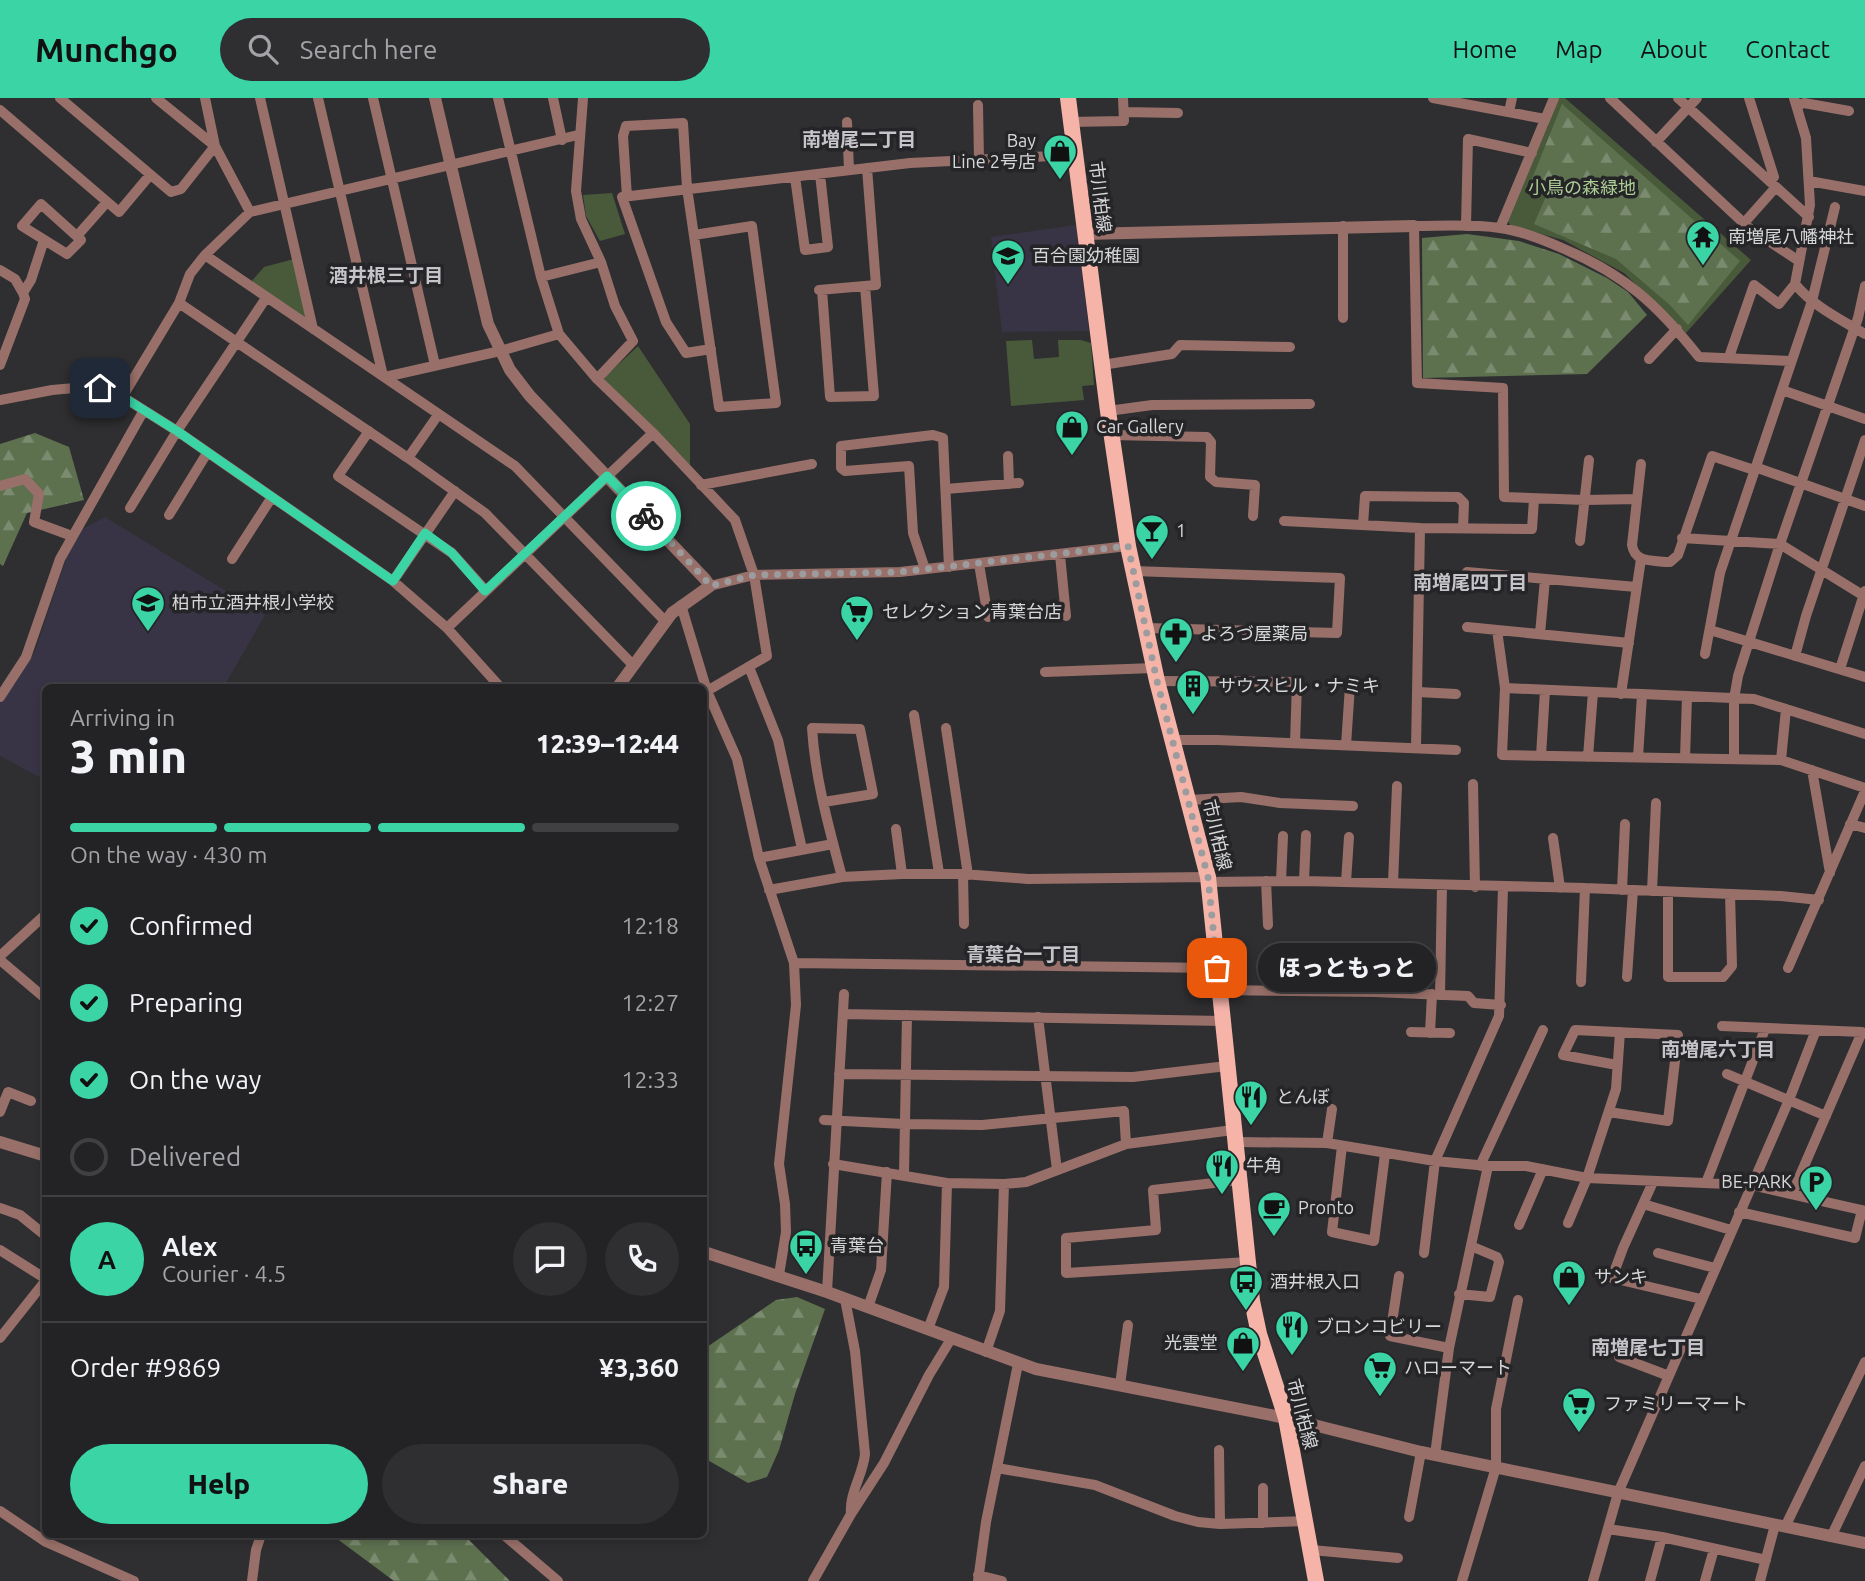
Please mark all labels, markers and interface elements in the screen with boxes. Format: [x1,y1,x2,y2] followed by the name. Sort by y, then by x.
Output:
[220,18,710,81] search box
[244,30,282,68] icon: search
[35,31,178,68] text: Munchgo
[300,35,437,64] text: Search here
[1452,36,1517,63] text: Home
[1555,36,1602,63] text: Map
[1640,36,1707,63] text: About
[1745,36,1830,63] text: Contact
[802,128,916,150] district label: 南増尾二丁目
[952,130,1036,171] place label: Bay Line 2号店
[1041,132,1079,181] shop icon: Bay Line 2号店
[1087,160,1115,234] street label: 市川柏線
[1528,177,1636,197] park label: 小鳥の森緑地
[1684,218,1722,267] temple icon: 南増尾八幡神社
[1728,226,1854,246] place label: 南増尾八幡神社
[989,237,1027,286] school or university icon: 百合園幼稚園
[1032,245,1140,265] place label: 百合園幼稚園
[329,264,443,286] district label: 酒井根三丁目
[70,358,130,418] pin
[81,369,119,407] icon: home
[1053,408,1091,457] shop icon: Car Gallery
[1096,416,1184,436] place label: Car Gallery
[611,481,681,551] courier
[627,497,665,535] icon: bike
[1133,512,1171,561] bar icon: 1
[1176,520,1186,540] place label: 1
[1413,571,1527,593] district label: 南増尾四丁目
[129,584,167,633] school or university icon: 柏市立酒井根小学校
[172,592,334,612] place label: 柏市立酒井根小学校
[838,593,876,642] supermarket icon: セレクション青葉台店
[882,601,1062,621] place label: セレクション青葉台店
[1157,615,1195,664] pharmacy icon: よろづ屋薬局
[1200,623,1308,643] place label: よろづ屋薬局
[1174,667,1212,716] building icon: サウスヒル・ナミキ
[1218,675,1380,695] place label: サウスヒル・ナミキ
[70,705,175,730] text: Arriving in
[536,729,679,758] text: 12:39–12:44
[70,730,187,782] text: 3 min
[1200,797,1236,872] street label: 市川柏線
[70,842,267,867] text: On the way · 430 m
[70,907,108,945] icon: check
[129,911,253,940] text: Confirmed
[621,913,679,938] text: 12:18
[1187,938,1247,998] pin
[966,943,1080,965] district label: 青葉台一丁目
[1259,944,1438,992] callout: ほっともっと
[1198,949,1236,987] icon: bag
[1278,955,1416,980] text: ほっともっと
[70,984,108,1022] icon: check
[129,988,243,1017] text: Preparing
[621,990,679,1015] text: 12:27
[1661,1038,1775,1060] district label: 南増尾六丁目
[70,1061,108,1099] icon: check
[129,1065,261,1094] text: On the way
[621,1067,679,1092] text: 12:33
[1232,1078,1270,1127] restaurant icon: とんぼ
[1276,1086,1330,1106] place label: とんぼ
[129,1142,241,1171] text: Delivered
[1203,1147,1241,1196] restaurant icon: 牛角
[1246,1155,1282,1175] place label: 牛角
[1797,1163,1835,1212] parking icon: BE-PARK
[1721,1171,1792,1191] place label: BE-PARK
[1255,1189,1293,1238] cafe icon: Pronto
[1298,1197,1354,1217] place label: Pronto
[513,1222,587,1296] button: chat
[605,1222,679,1296] button: phone
[787,1227,825,1276] bus stop icon: 青葉台
[162,1232,217,1261] text: Alex
[830,1235,884,1255] place label: 青葉台
[98,1245,116,1274] text: A
[1550,1258,1588,1307] shop icon: サンキ
[162,1261,286,1286] text: Courier · 4.5
[1227,1263,1265,1312] bus stop icon: 酒井根入口
[1594,1266,1648,1286] place label: サンキ
[1270,1271,1360,1291] place label: 酒井根入口
[1273,1308,1311,1357] restaurant icon: ブロンコビリー
[1316,1316,1442,1336] place label: ブロンコビリー
[1224,1324,1262,1373] shop icon: 光雲堂
[1164,1332,1218,1352] place label: 光雲堂
[1591,1336,1705,1358] district label: 南増尾七丁目
[1361,1349,1399,1398] supermarket icon: ハローマート
[70,1353,221,1382] text: Order #9869
[599,1353,679,1382] text: ¥3,360
[1404,1357,1512,1377] place label: ハローマート
[1284,1376,1322,1451] street label: 市川柏線
[1560,1385,1598,1434] supermarket icon: ファミリーマート
[1604,1393,1748,1413] place label: ファミリーマート
[70,1444,368,1524] button: Help
[382,1444,679,1524] button: Share

